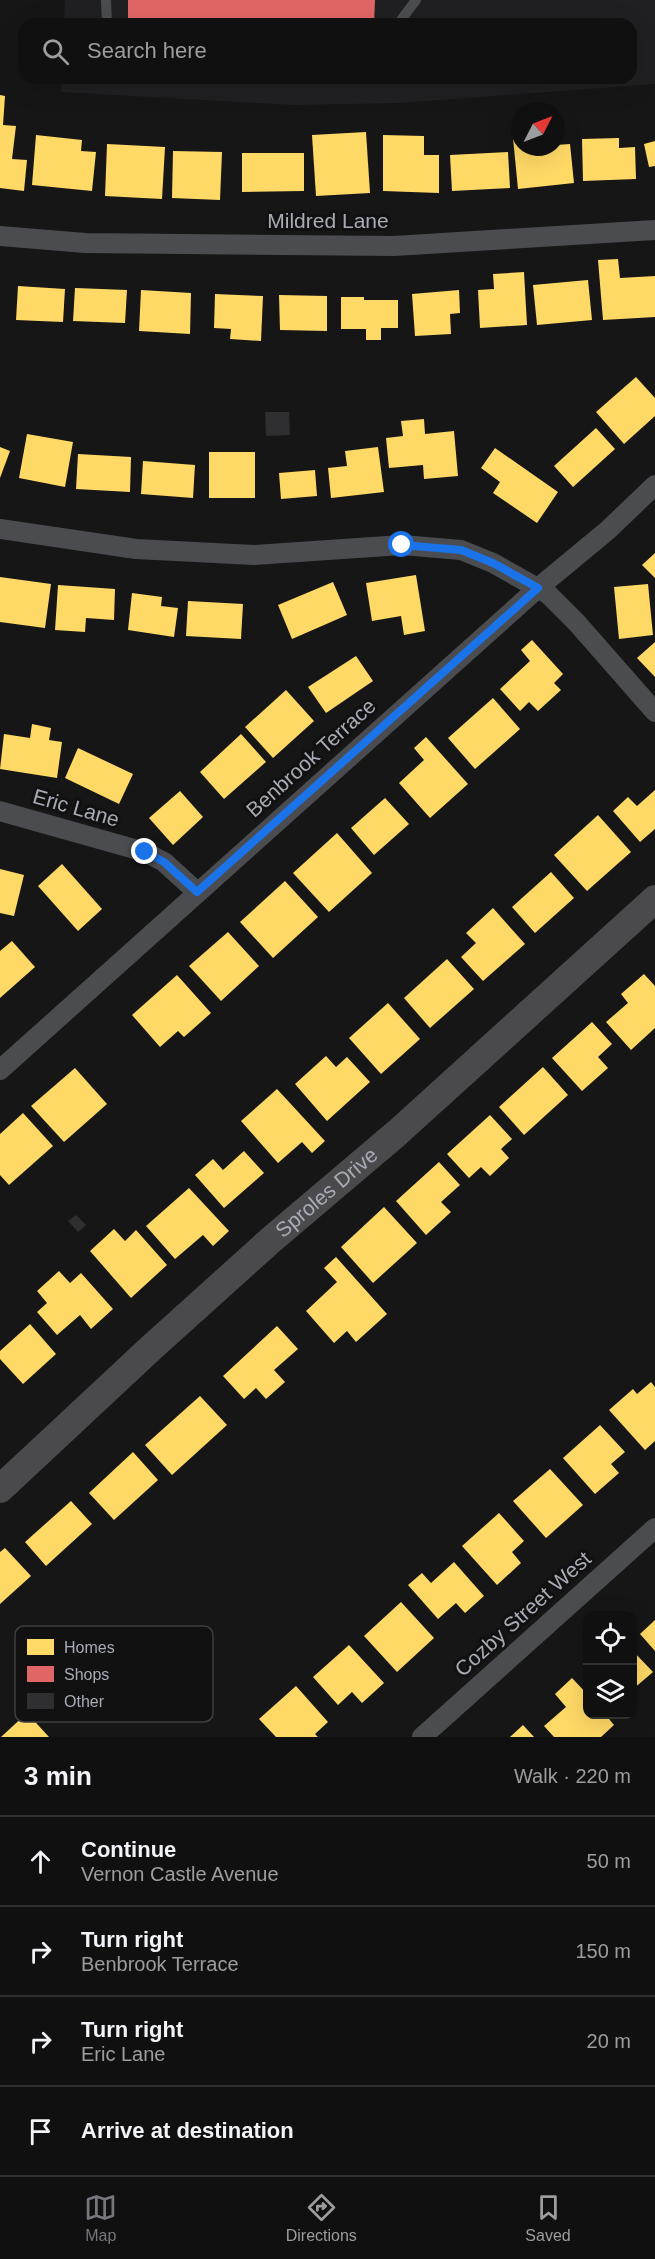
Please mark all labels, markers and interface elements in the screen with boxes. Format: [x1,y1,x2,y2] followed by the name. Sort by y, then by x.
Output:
[18,18,637,84] search box
[39,35,72,68] icon: search
[87,38,207,63] text: Search here
[511,102,565,156] north arrow
[267,209,389,232] street label: Mildred Lane
[388,531,414,557] route start
[242,694,380,822] street label: Benbrook Terrace
[30,784,122,831] street label: Eric Lane
[131,838,157,864] route end
[271,1143,382,1242] street label: Sproles Drive
[450,1547,595,1681] street label: Cozby Street West
[583,1611,637,1719] map controls
[583,1611,637,1665] button: locate
[15,1626,213,1722] legend
[64,1639,115,1656] text: Homes
[583,1665,637,1719] button: layers
[64,1666,109,1683] text: Shops
[64,1693,105,1710] text: Other
[24,1761,92,1791] text: 3 min
[514,1765,631,1787] text: Walk · 220 m
[81,1837,176,1862] text: Continue
[24,1845,57,1878] icon: ahead
[587,1850,631,1872] text: 50 m
[81,1863,279,1885] text: Vernon Castle Avenue
[81,1927,183,1952] text: Turn right
[24,1935,57,1968] icon: right
[575,1940,631,1962] text: 150 m
[81,1953,239,1975] text: Benbrook Terrace
[81,2017,183,2042] text: Turn right
[24,2025,57,2058] icon: right
[587,2030,631,2052] text: 20 m
[81,2043,166,2065] text: Eric Lane
[24,2115,57,2148] icon: arrive
[81,2118,294,2143] text: Arrive at destination
[84,2191,117,2245] tab: Map
[286,2191,357,2245] tab: Directions
[525,2191,571,2245] tab: Saved

